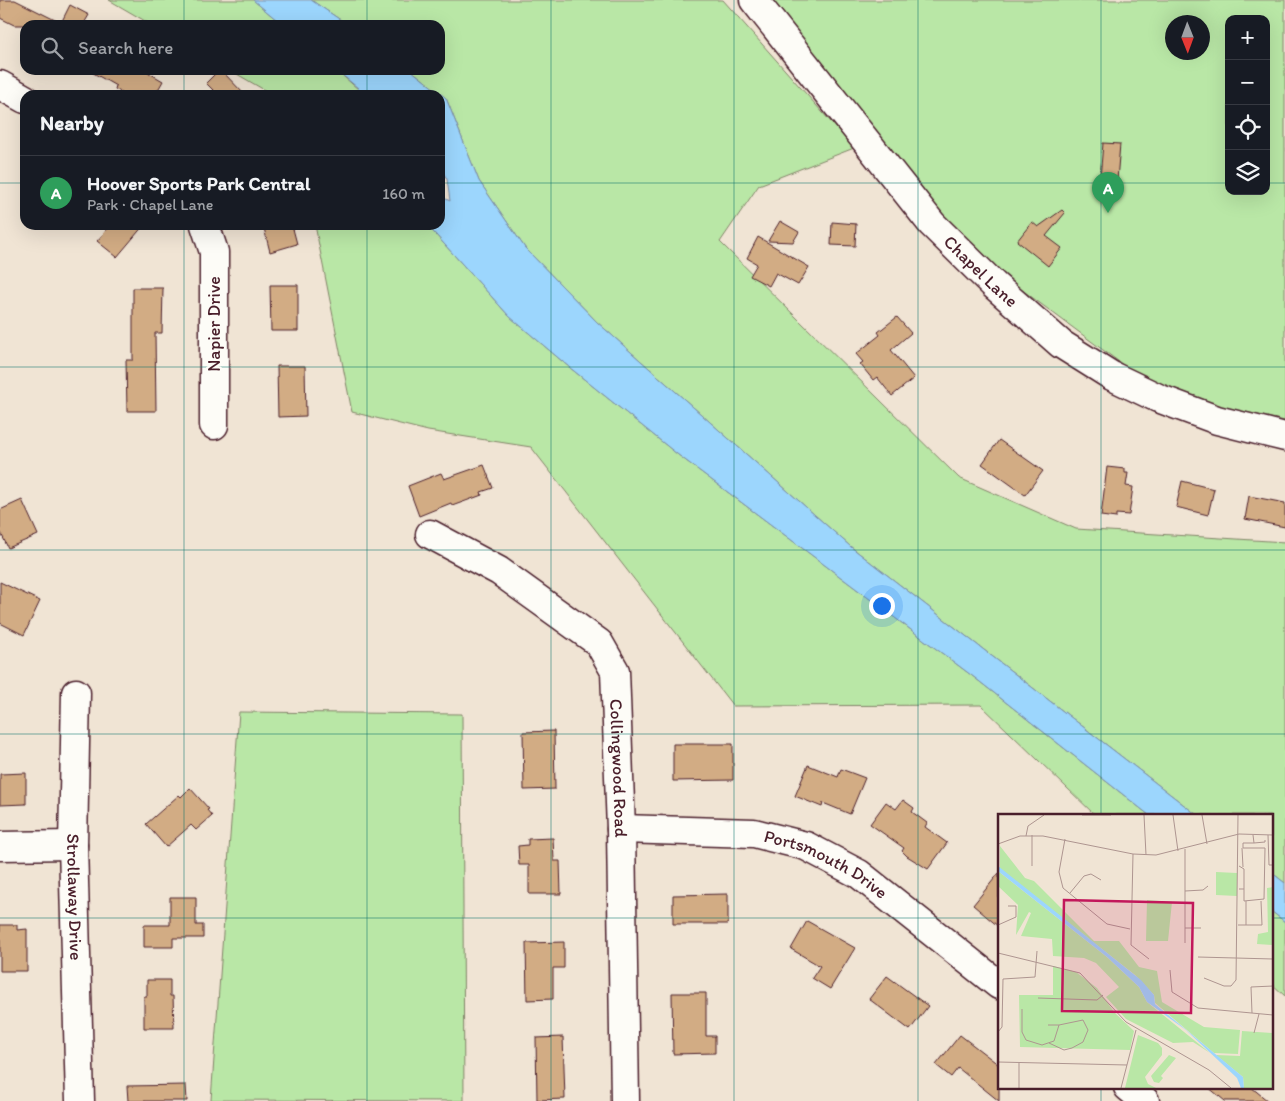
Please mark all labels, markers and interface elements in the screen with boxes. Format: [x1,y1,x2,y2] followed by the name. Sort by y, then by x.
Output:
[1165,15,1210,60] north arrow
[1225,15,1270,195] map controls
[1225,15,1270,60] button: +
[20,20,445,75] search box
[38,34,66,62] icon: search
[78,36,173,59] text: Search here
[1225,60,1270,105] button: −
[1225,105,1270,150] button: locate
[40,110,104,135] text: Nearby
[1225,150,1270,195] button: layers
[87,172,310,195] text: Hoover Sports Park Central
[1092,172,1124,213] pin: A
[51,184,61,203] text: A
[382,184,425,203] text: 160 m
[87,195,213,214] text: Park · Chapel Lane
[939,231,1022,312] street label: Chapel Lane
[203,276,225,372] street label: Napier Drive
[869,593,895,619] your location
[605,698,632,838] street label: Collingwood Road
[998,814,1272,1088] inset map
[762,825,892,903] street label: Portsmouth Drive
[62,833,87,961] street label: Strollaway Drive

